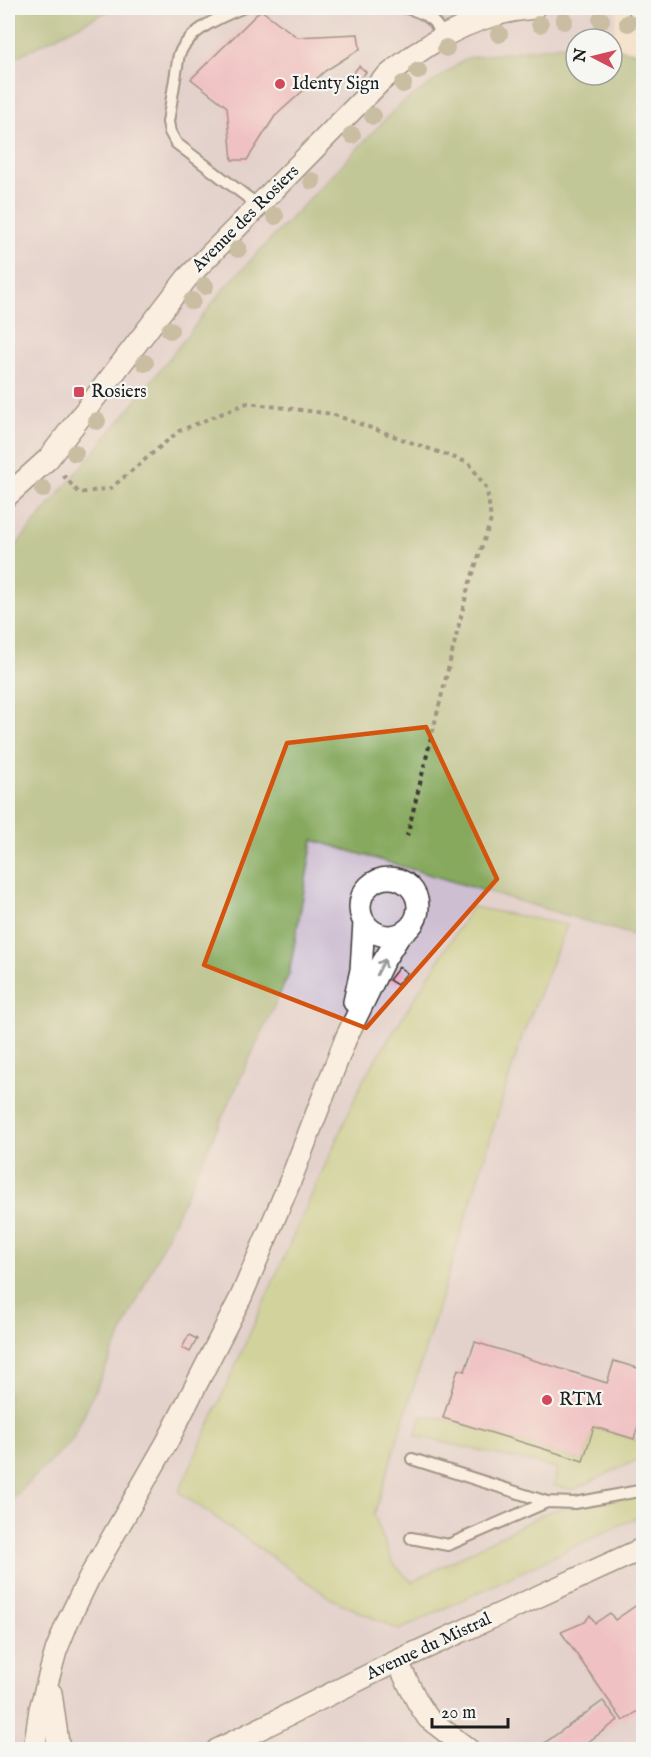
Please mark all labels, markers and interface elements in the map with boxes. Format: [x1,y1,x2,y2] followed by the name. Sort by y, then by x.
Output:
[564,27,624,87] north arrow
[570,47,592,64] text: N
[292,73,380,96] place label: Identy Sign
[273,77,287,91] marker: Identy Sign
[187,160,305,278] street label: Avenue des Rosiers
[91,381,147,404] place label: Rosiers
[72,385,86,399] marker: Rosiers
[375,959,387,976] one-way arrow
[559,1389,602,1412] place label: RTM
[540,1393,554,1407] marker: RTM
[362,1608,495,1686] street label: Avenue du Mistral
[432,1691,508,1729] scale bar
[441,1702,476,1725] text: 20 m

